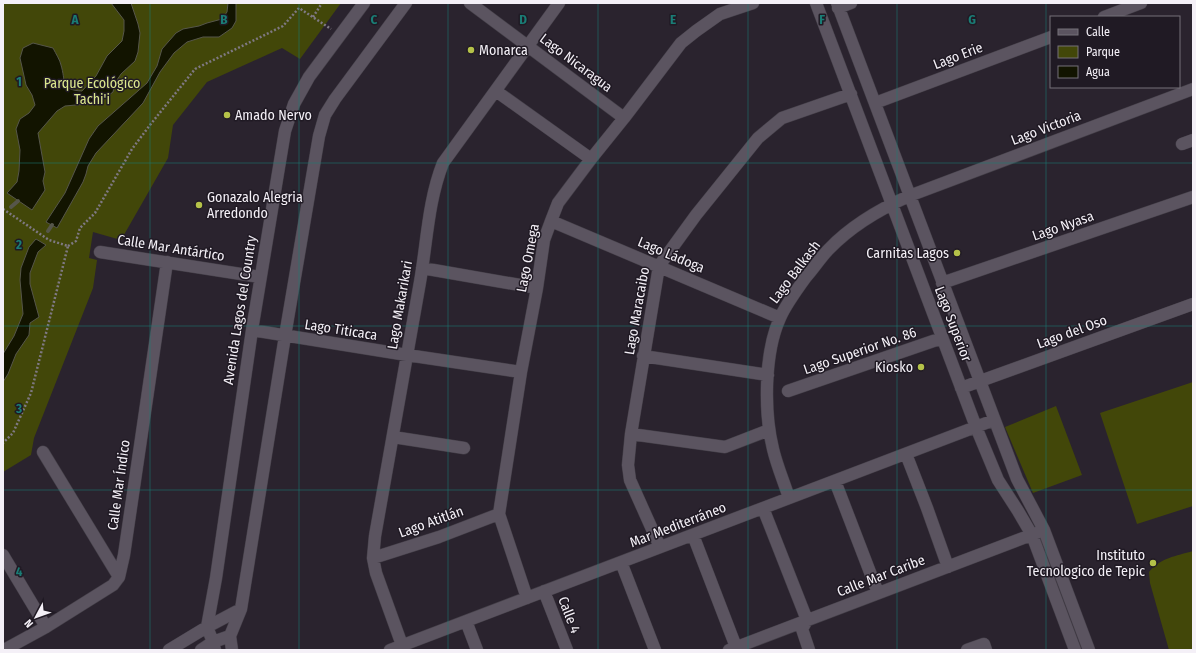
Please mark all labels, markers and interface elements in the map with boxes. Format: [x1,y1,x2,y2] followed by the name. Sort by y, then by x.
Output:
[70,12,79,27] text: A
[220,12,228,27] text: B
[371,12,378,27] text: C
[519,12,527,27] text: D
[670,12,676,27] text: E
[819,12,825,27] text: F
[968,12,976,27] text: G
[1050,16,1180,88] legend
[1086,25,1110,39] text: Calle
[536,30,616,96] street label: Lago Nicaragua
[931,39,985,73] street label: Lago Erie
[479,42,528,59] place label: Monarca
[466,45,476,55] marker: Monarca
[1086,45,1120,59] text: Parque
[1086,65,1110,79] text: Agua
[16,74,22,89] text: 1
[44,75,140,108] park label: Parque Ecológico Tachi'i
[235,107,312,124] place label: Amado Nervo
[1009,107,1083,149] street label: Lago Victoria
[222,110,232,120] marker: Amado Nervo
[207,189,303,222] place label: Gonazalo Alegria Arredondo
[194,200,204,210] marker: Gonazalo Alegria Arredondo
[1030,208,1096,244] street label: Lago Nyasa
[513,222,543,294] street label: Lago Omega
[116,231,226,265] street label: Calle Mar Antártico
[220,233,260,386] street label: Avenida Lagos del Country
[635,233,707,277] street label: Lago Ládoga
[15,237,22,252] text: 2
[766,237,824,307] street label: Lago Balkash
[866,245,949,262] place label: Carnitas Lagos
[952,248,962,258] marker: Carnitas Lagos
[384,259,416,351] street label: Lago Makarikari
[621,266,653,356] street label: Lago Maracaibo
[931,284,975,364] street label: Lago Superior
[1035,311,1109,353] street label: Lago del Oso
[303,316,379,344] street label: Lago Titicaca
[801,324,919,378] street label: Lago Superior No. 86
[875,359,913,376] place label: Kiosko
[916,362,926,372] marker: Kiosko
[15,401,22,416] text: 3
[103,438,134,531] street label: Calle Mar Índico
[627,499,729,551] street label: Mar Mediterráneo
[396,502,466,542] street label: Lago Atitlán
[1027,547,1145,580] place label: Instituto Tecnologico de Tepic
[835,551,927,601] street label: Calle Mar Caribe
[1148,558,1158,568] marker: Instituto Tecnologico de Tepic
[16,564,23,579] text: 4
[554,594,584,636] street label: Calle 4
[16,597,56,637] north arrow
[22,616,36,630] text: N

